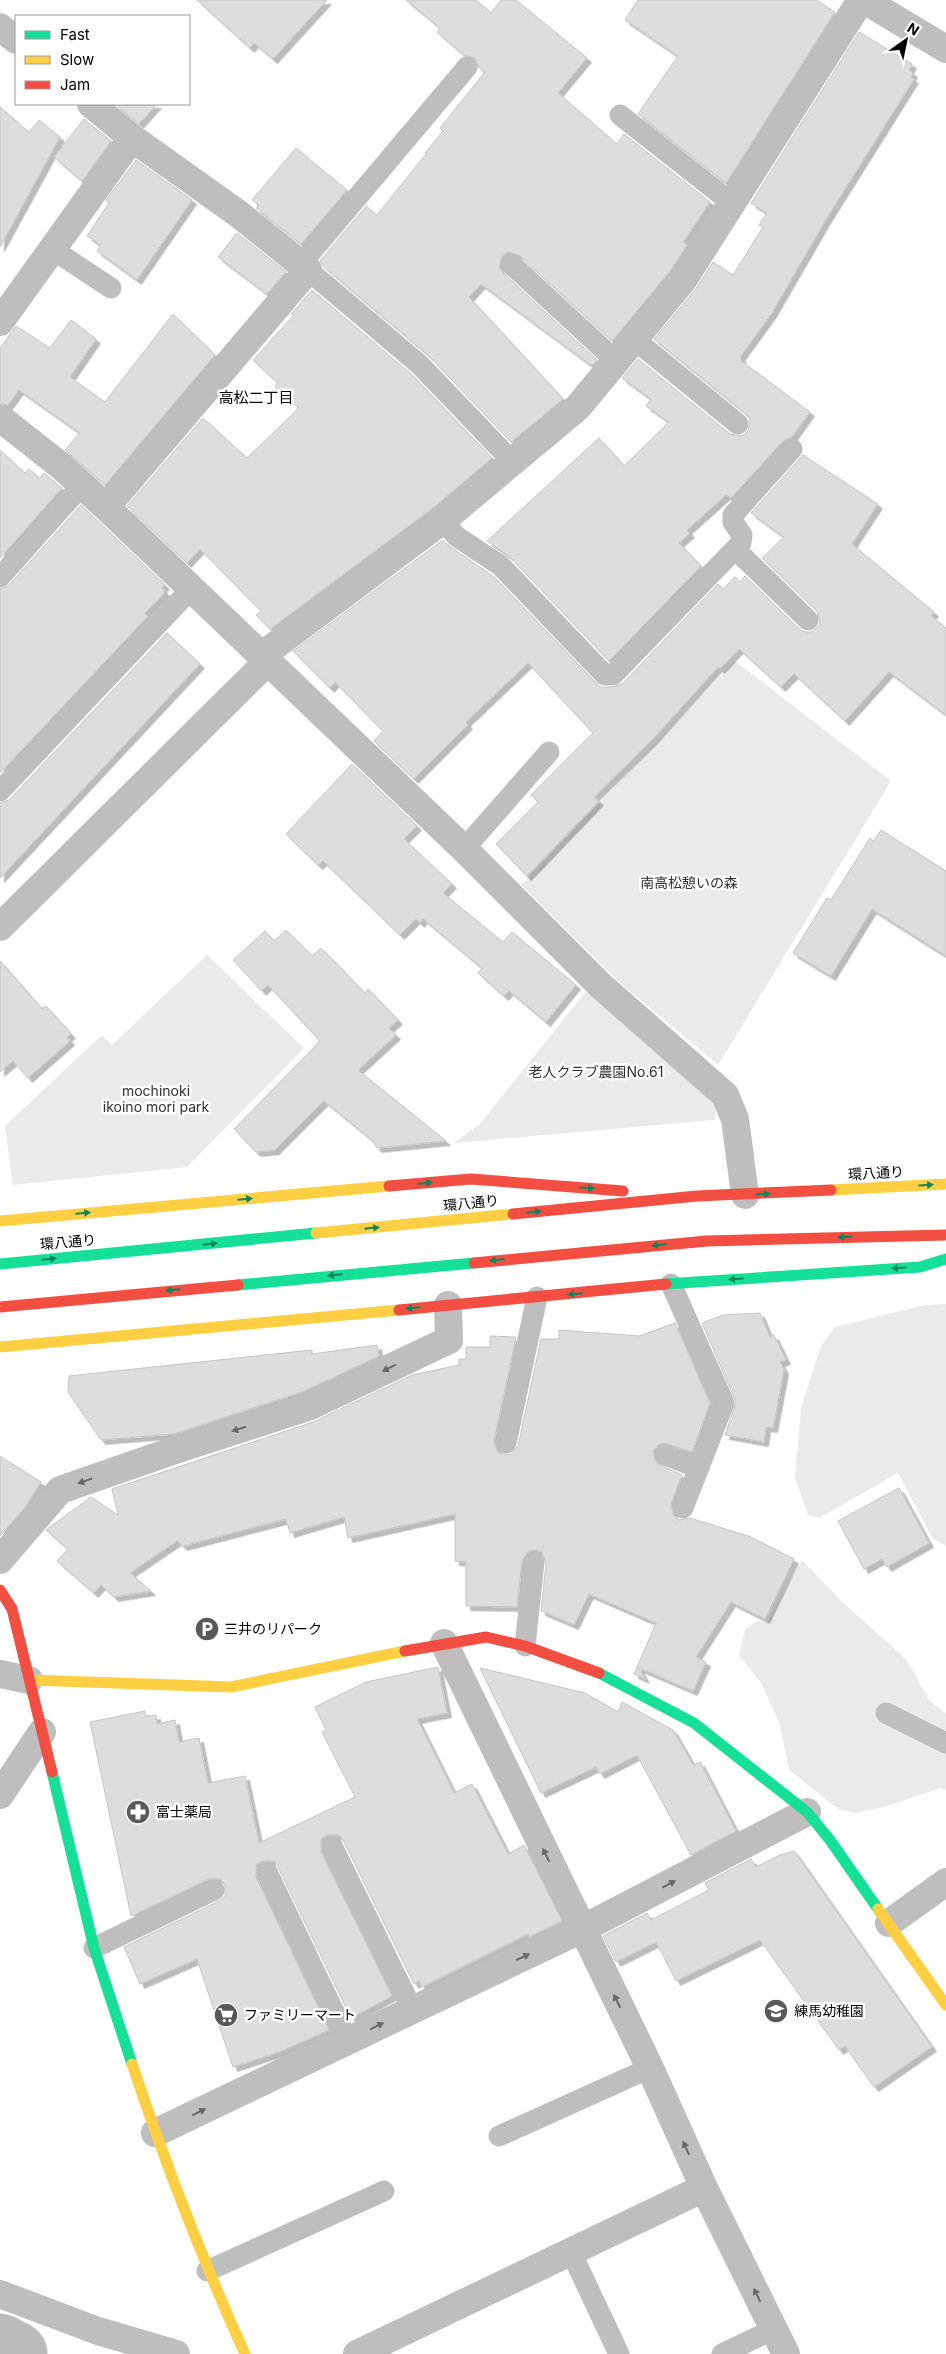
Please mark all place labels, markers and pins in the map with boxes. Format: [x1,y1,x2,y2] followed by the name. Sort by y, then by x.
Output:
[194,1616,220,1642] parking icon: 三井のリパーク
[224,1620,322,1637] place label: 三井のリパーク
[125,1799,151,1825] pharmacy icon: 富士薬局
[156,1803,212,1820] place label: 富士薬局
[763,1998,789,2024] school or university icon: 練馬幼稚園
[213,2002,239,2028] supermarket icon: ファミリーマート
[794,2002,864,2019] place label: 練馬幼稚園
[244,2006,356,2023] place label: ファミリーマート

